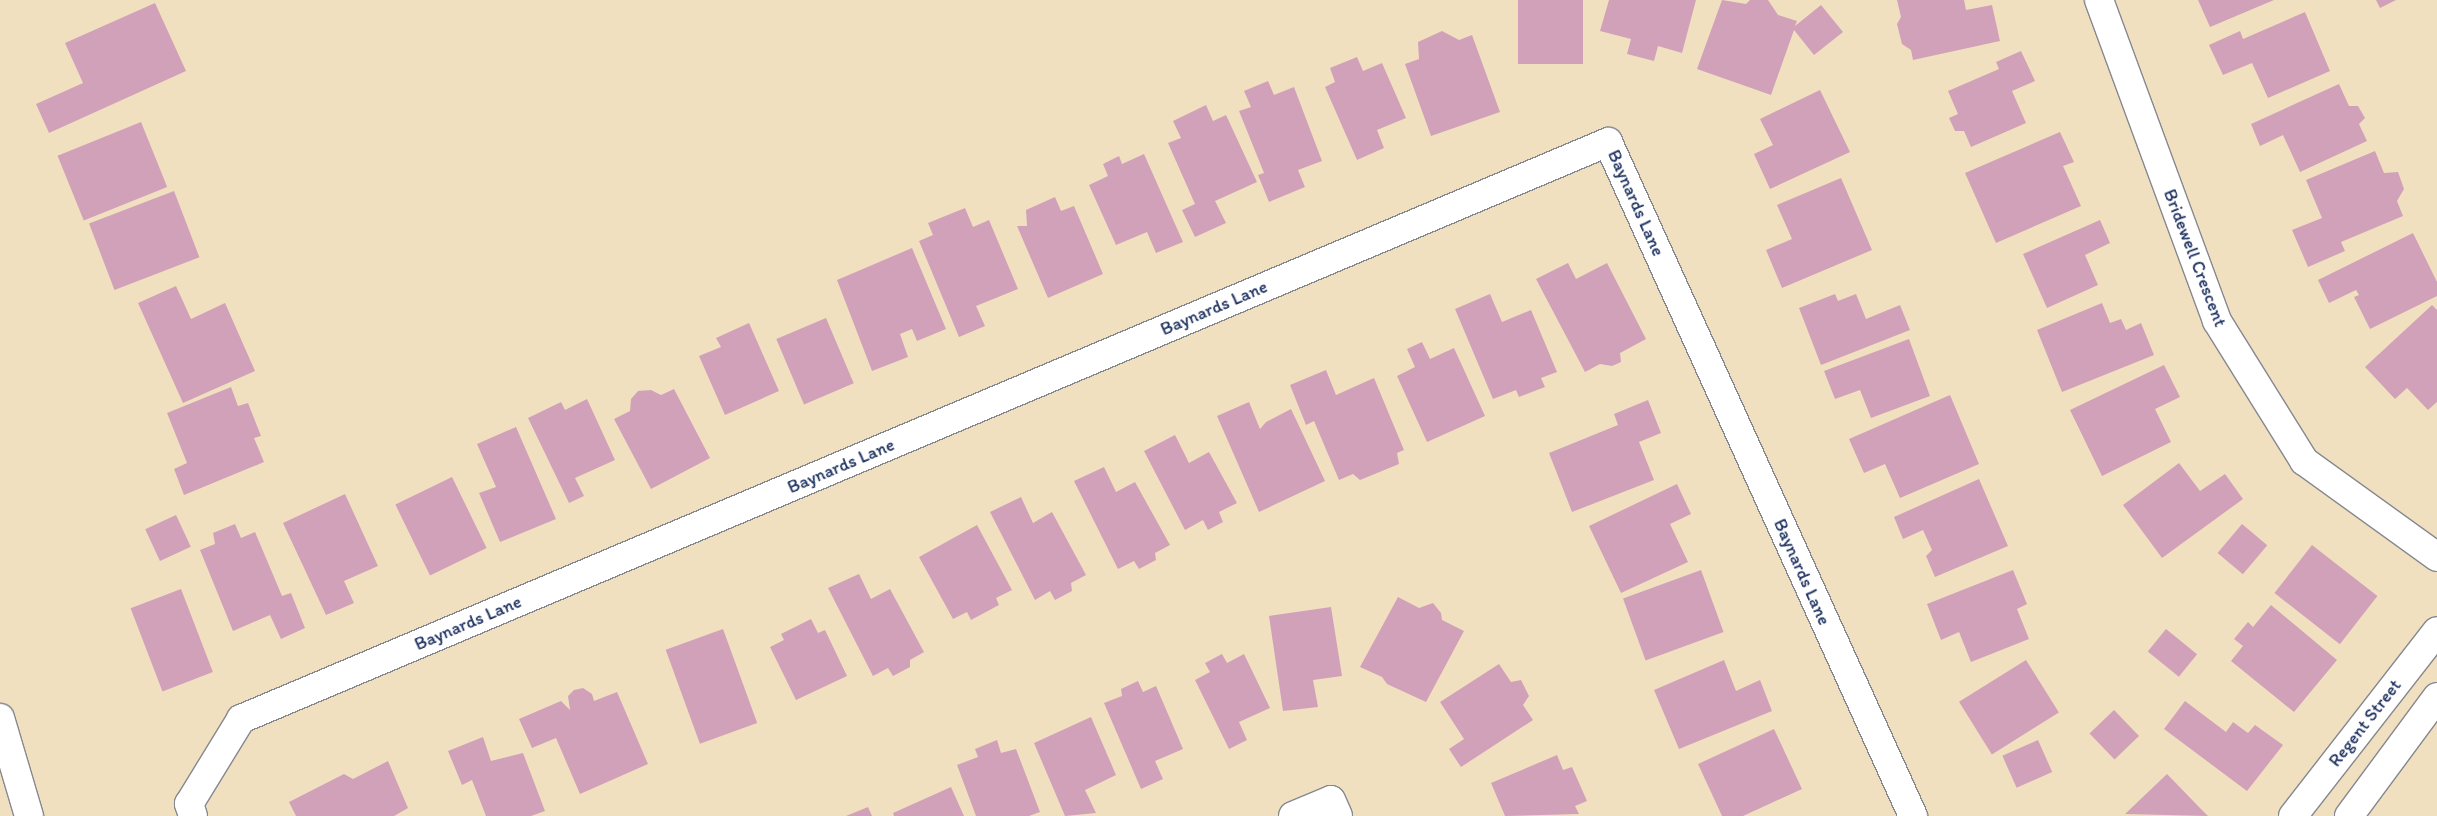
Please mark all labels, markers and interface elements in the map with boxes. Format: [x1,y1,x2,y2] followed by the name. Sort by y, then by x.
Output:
[1603,147,1669,259] street label: Baynards Lane
[2159,186,2231,330] street label: Bridewell Crescent
[1157,276,1271,340] street label: Baynards Lane
[784,434,898,498] street label: Baynards Lane
[1769,516,1835,628] street label: Baynards Lane
[411,591,525,655] street label: Baynards Lane
[2324,675,2406,771] street label: Regent Street

